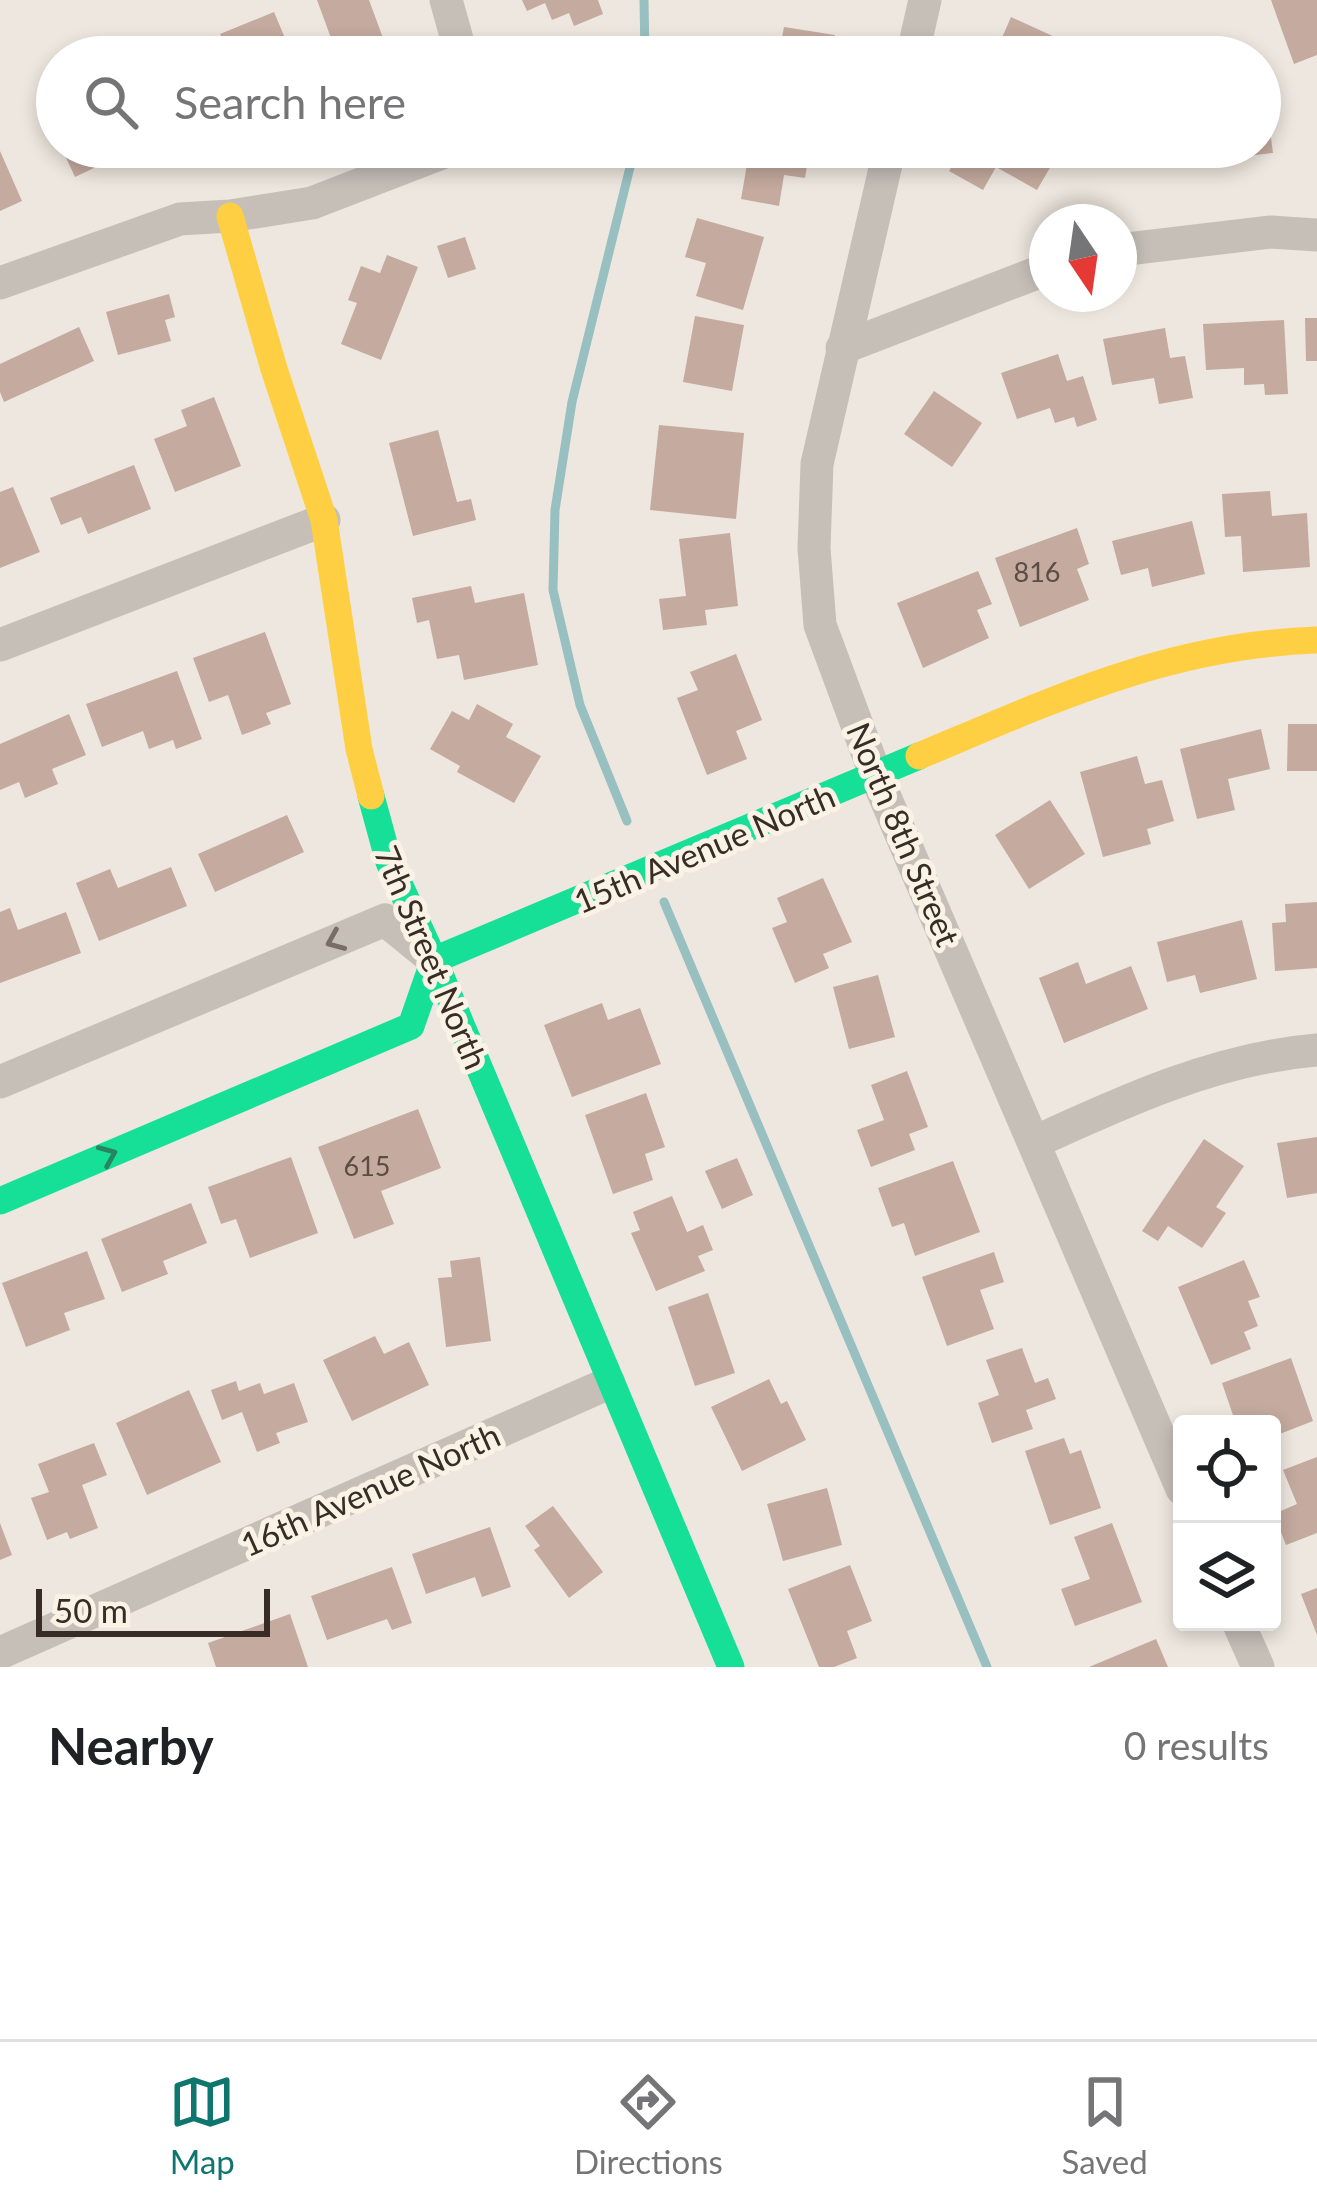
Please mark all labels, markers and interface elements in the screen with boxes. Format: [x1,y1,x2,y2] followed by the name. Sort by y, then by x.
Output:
[36,36,1281,168] search box
[78,69,144,135] icon: search
[174,75,406,129] text: Search here
[1029,204,1137,312] north arrow
[1014,555,1060,588] house number: 816
[839,716,969,952] street label: North 8th Street
[568,775,840,921] street label: 15th Avenue North
[367,839,497,1075] street label: 7th Street North
[326,926,348,950] one-way arrow
[95,1146,117,1170] one-way arrow
[344,1149,390,1182] house number: 615
[234,1414,506,1564] street label: 16th Avenue North
[1173,1415,1281,1631] map controls
[1173,1415,1281,1523] button: locate
[1173,1523,1281,1631] button: layers
[36,1583,270,1636] scale bar
[54,1590,128,1630] text: 50 m
[48,1715,214,1776] text: Nearby
[1124,1722,1269,1768] text: 0 results
[169,2069,235,2181] tab: Map
[574,2069,723,2181] tab: Directions
[1061,2069,1148,2181] tab: Saved

